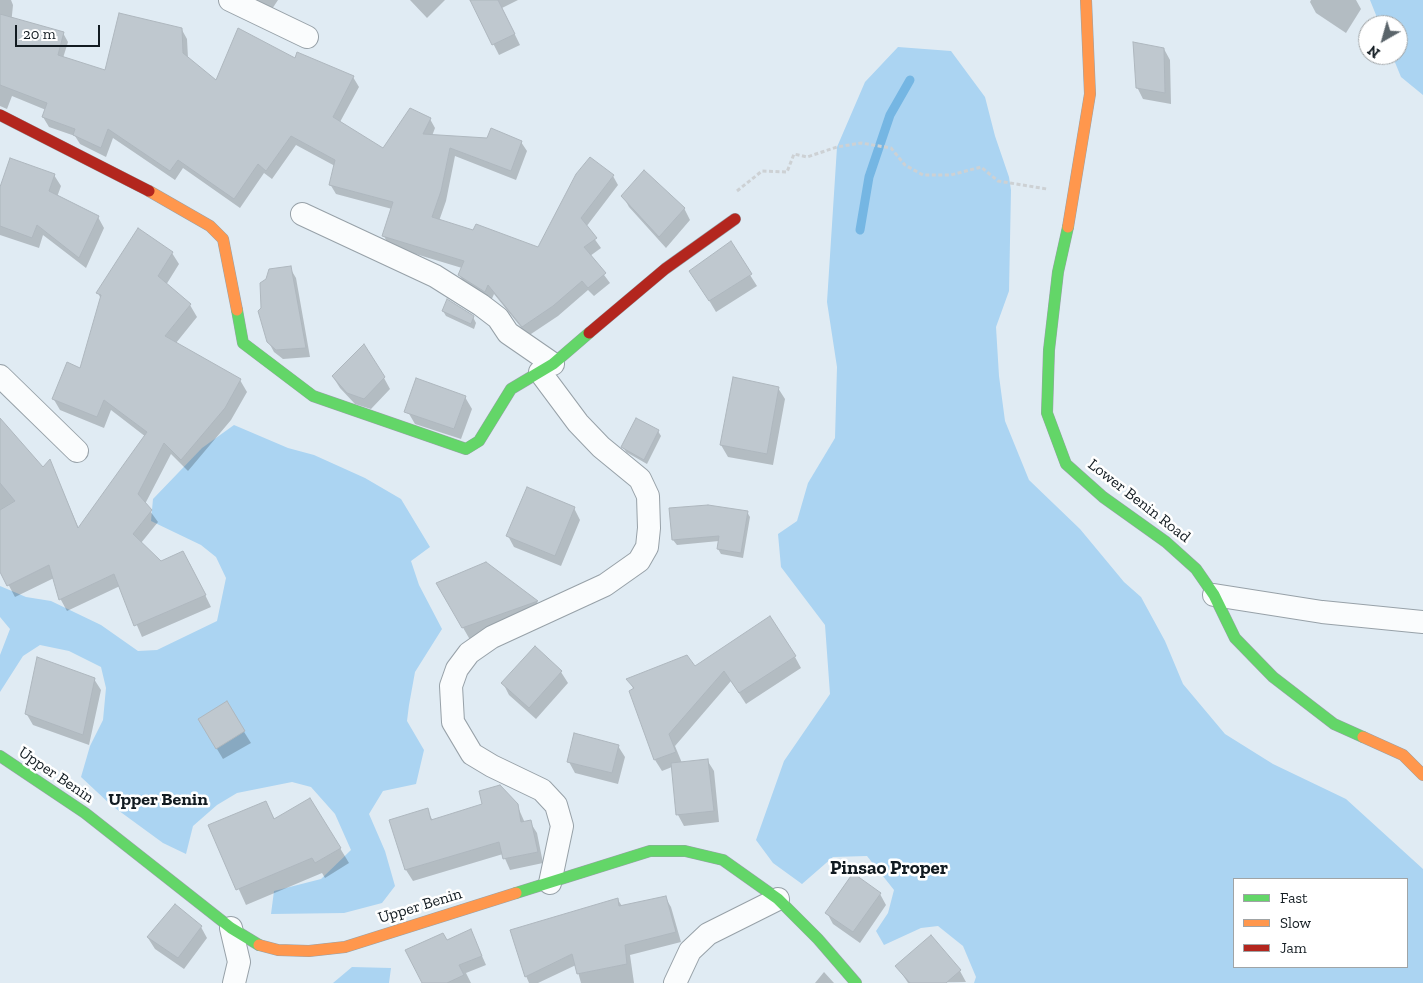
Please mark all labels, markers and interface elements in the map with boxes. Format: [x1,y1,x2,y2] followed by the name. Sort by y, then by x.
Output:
[18,15,102,47] scale bar
[1358,15,1408,65] north arrow
[23,25,56,43] text: 20 m
[1365,41,1384,61] text: N
[1084,455,1194,547] street label: Lower Benin Road
[15,743,97,807] street label: Upper Benin
[108,789,208,811] district label: Upper Benin
[830,858,948,880] district label: Pinsao Proper
[1233,878,1408,968] legend
[376,884,464,928] street label: Upper Benin
[1280,889,1308,907] text: Fast
[1280,914,1311,932] text: Slow
[1280,939,1307,957] text: Jam

